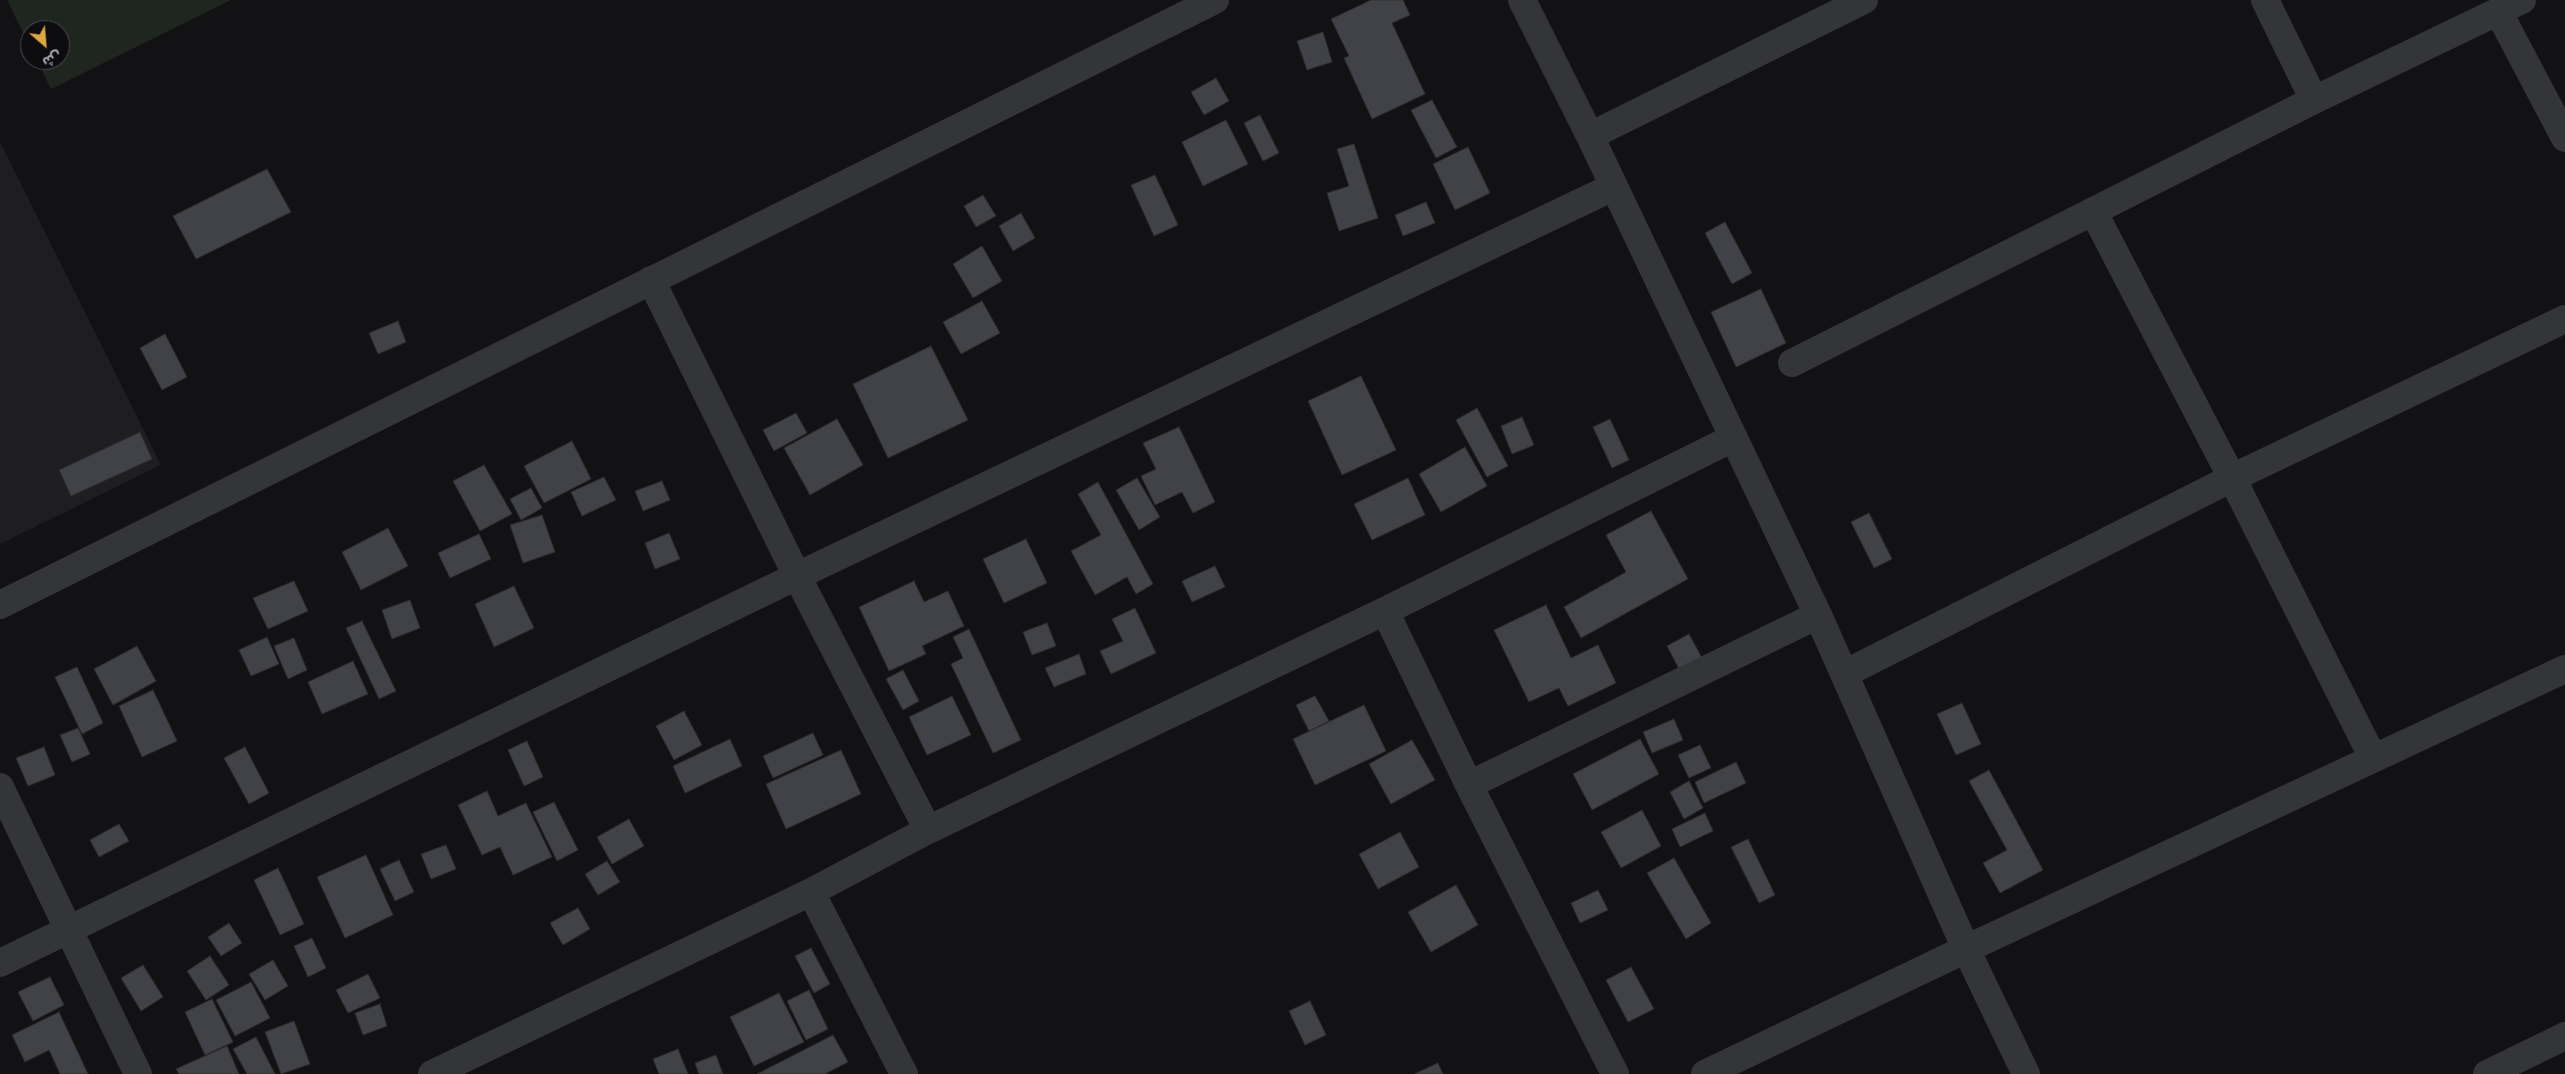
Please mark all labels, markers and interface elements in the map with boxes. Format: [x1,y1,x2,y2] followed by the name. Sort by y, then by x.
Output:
[20,20,70,70] north arrow
[39,46,64,70] text: ش

